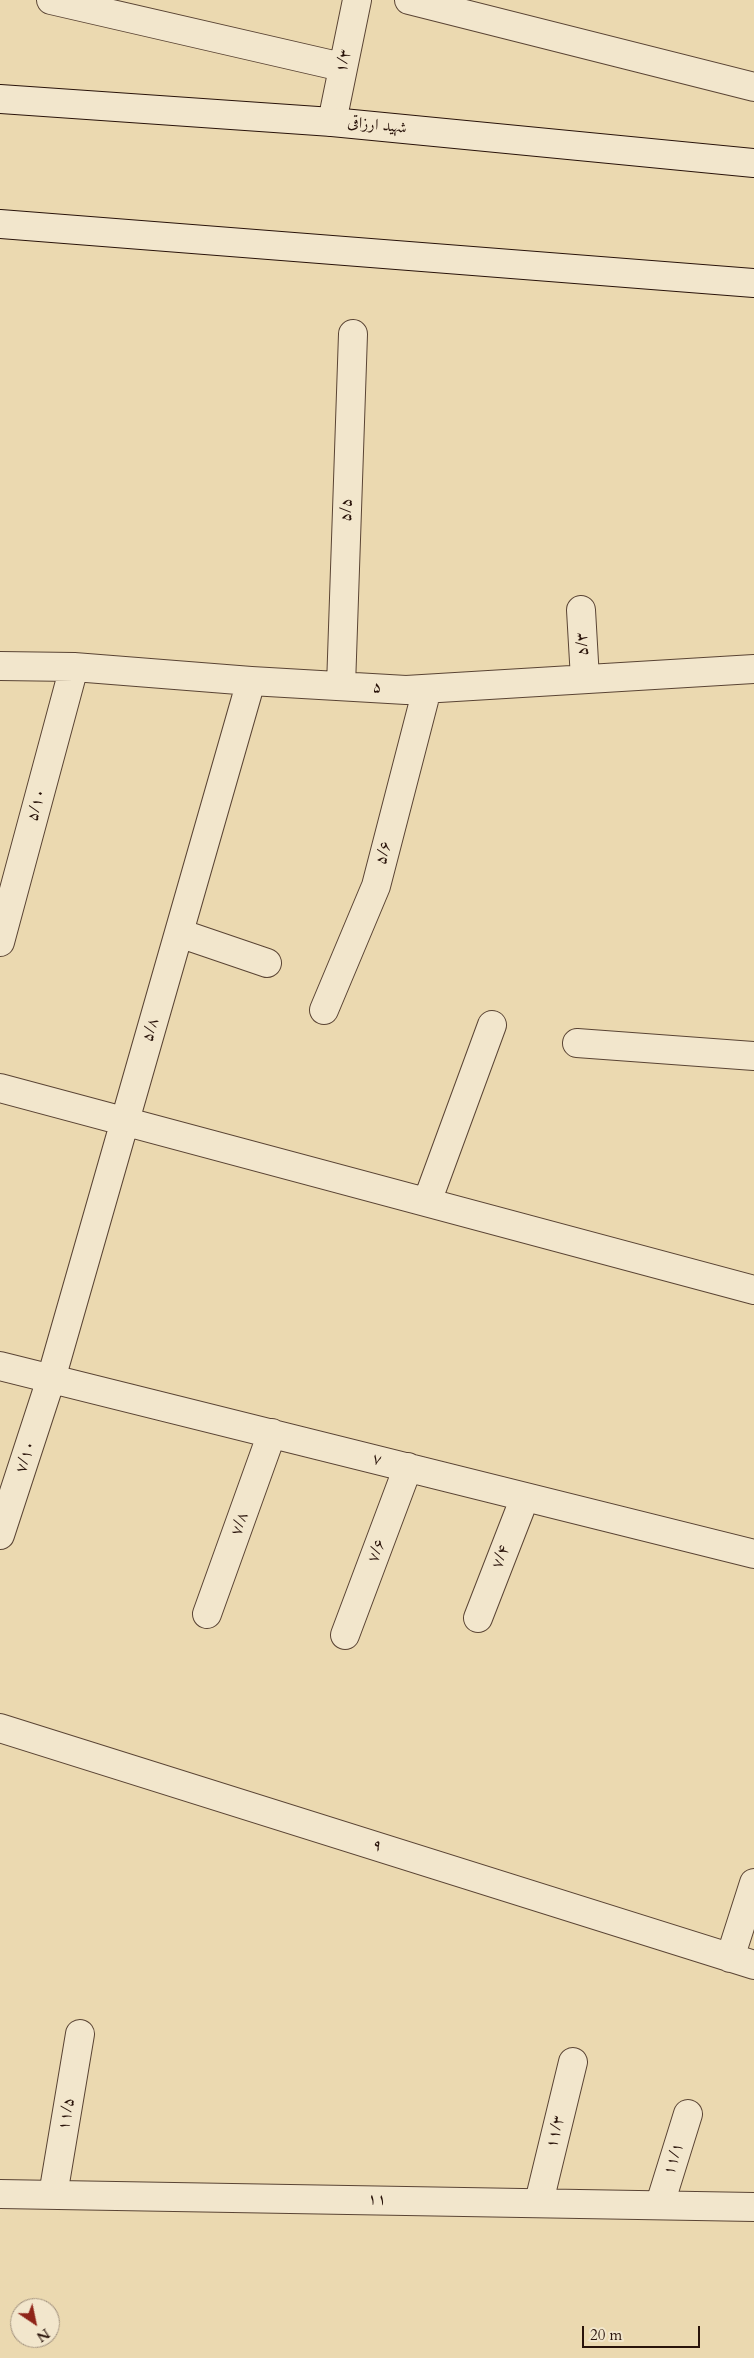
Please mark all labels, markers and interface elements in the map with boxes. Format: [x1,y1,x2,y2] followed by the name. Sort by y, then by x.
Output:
[332,47,356,75] street label: ۱/۳
[346,113,408,139] street label: شهید ارزاقی
[337,498,357,522] street label: ۵/۵
[573,631,593,657] street label: ۵/۳
[372,678,382,698] street label: ۵
[23,786,51,824] street label: ۵/۱۰
[372,839,396,867] street label: ۵/۶
[138,1016,164,1044] street label: ۵/۸
[12,1438,40,1476] street label: ۷/۱۰
[370,1450,384,1470] street label: ۷
[227,1509,253,1539] street label: ۷/۸
[364,1536,390,1566] street label: ۷/۶
[488,1542,514,1572] street label: ۷/۴
[370,1835,384,1857] street label: ۹
[55,2096,79,2132] street label: ۱۱/۵
[543,2114,569,2150] street label: ۱۱/۳
[660,2140,688,2178] street label: ۱۱/۱
[367,2190,387,2210] street label: ۱۱
[10,2298,60,2348] north arrow
[584,2316,702,2348] scale bar
[33,2324,53,2346] text: N
[590,2325,622,2345] text: 20 m

